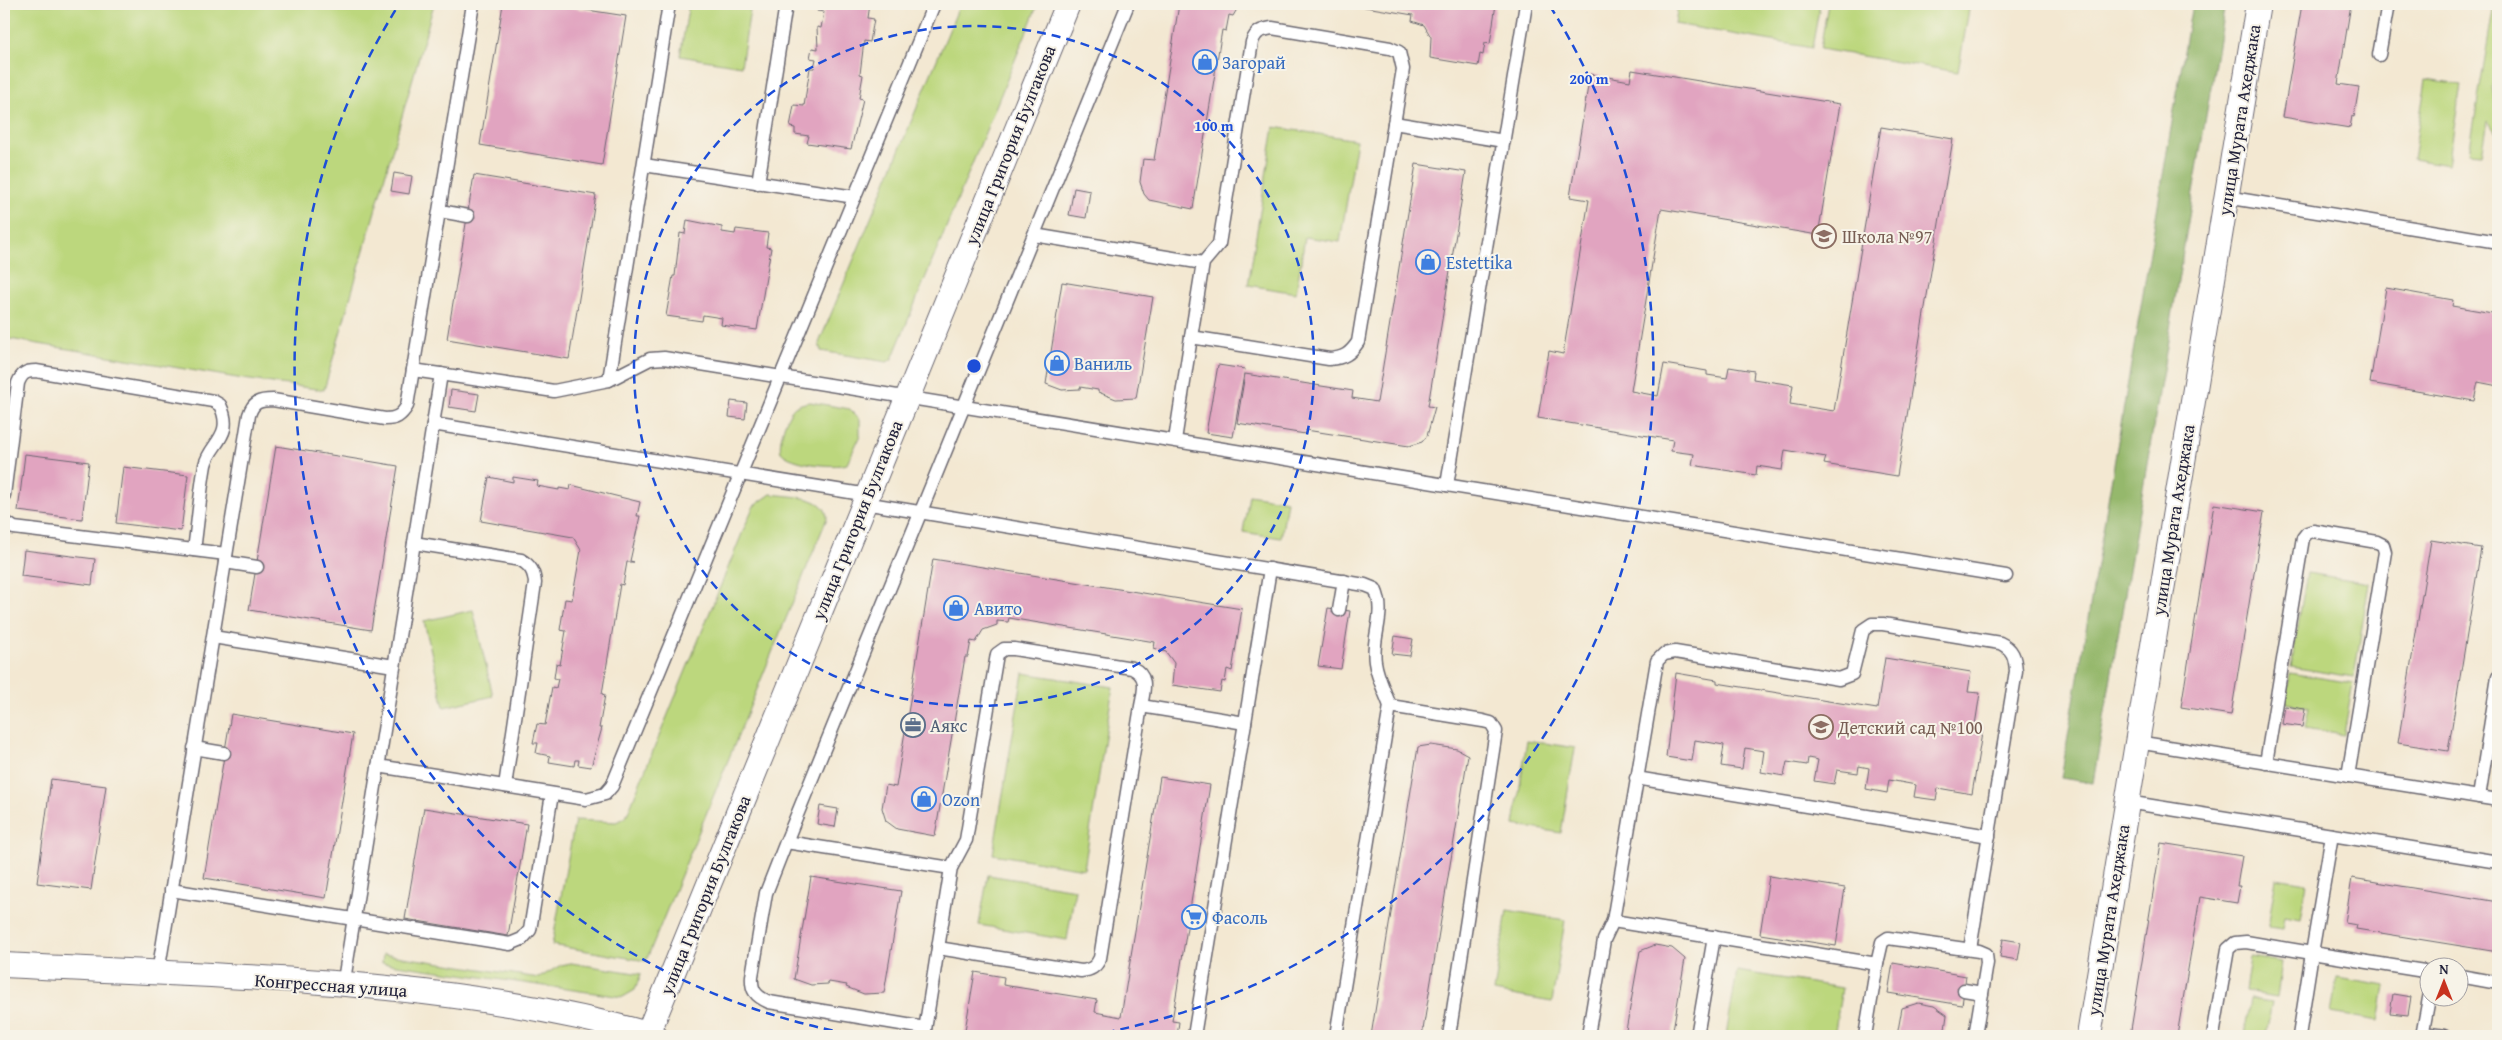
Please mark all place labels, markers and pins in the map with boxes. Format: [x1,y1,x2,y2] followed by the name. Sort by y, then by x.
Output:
[1192,49,1218,75] shop icon: Загорай
[1222,49,1286,76] place label: Загорай
[1811,223,1837,249] school or university icon: Школа №97
[1842,223,1932,250] place label: Школа №97
[1415,249,1441,275] shop icon: Estettika
[1446,249,1513,276] place label: Estettika
[1044,350,1070,376] shop icon: Ваниль
[1074,350,1132,377] place label: Ваниль
[965,357,983,375] centre of rings
[943,595,969,621] shop icon: Авито
[974,595,1022,622] place label: Авито
[900,712,926,738] office icon: Аякс
[930,712,967,739] place label: Аякс
[1808,714,1834,740] school or university icon: Детский сад №100
[1837,714,1983,741] place label: Детский сад №100
[911,786,937,812] shop icon: Ozon
[942,786,980,813] place label: Ozon
[1181,904,1207,930] supermarket icon: Фасоль
[1212,904,1268,931] place label: Фасоль

